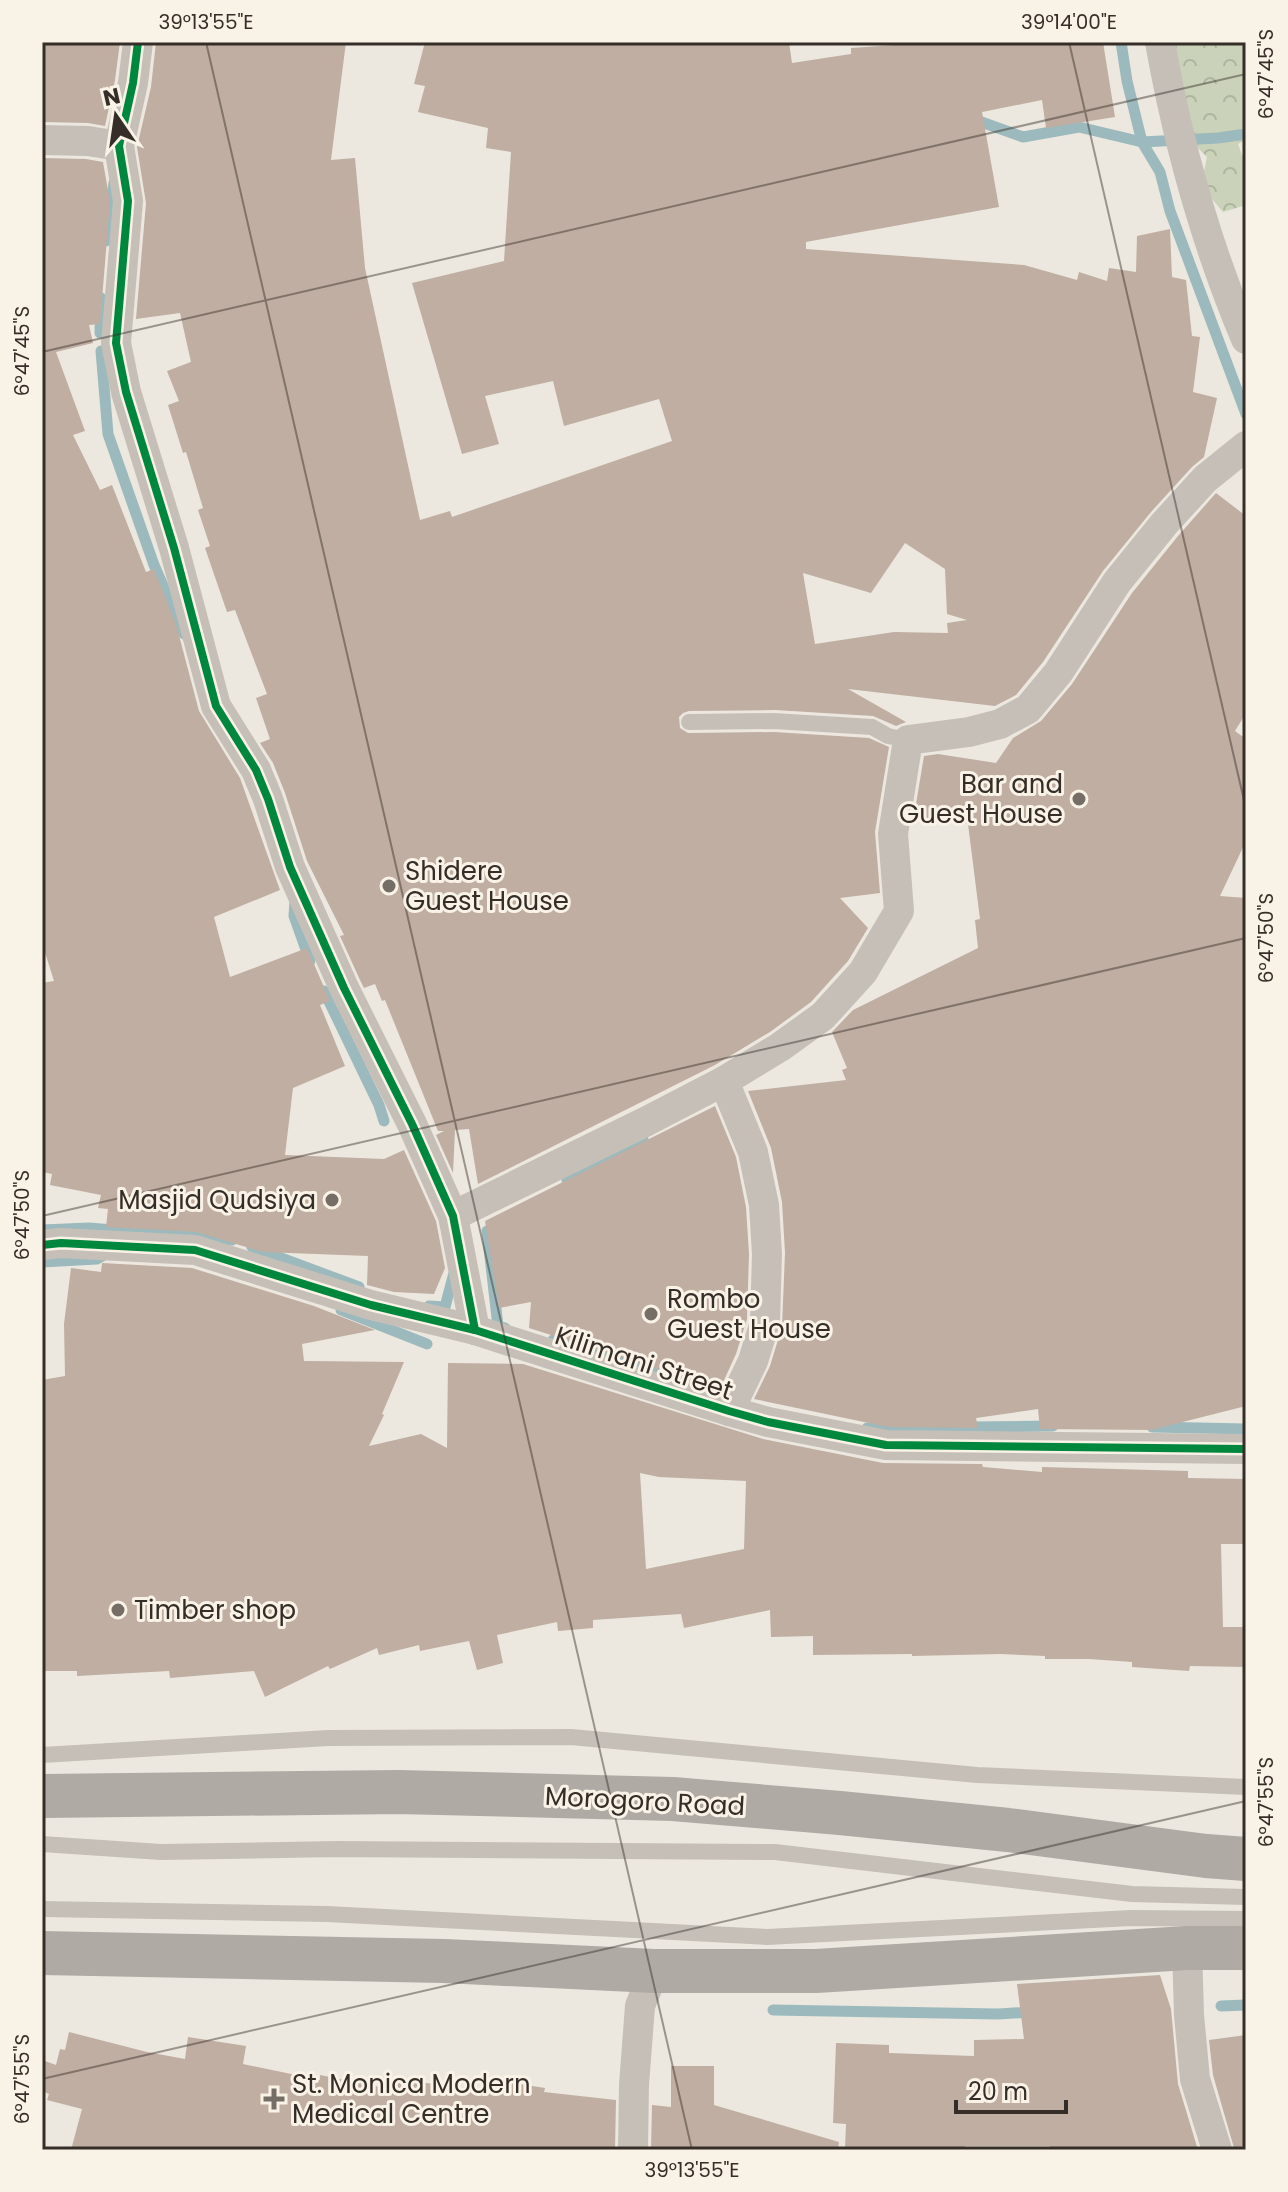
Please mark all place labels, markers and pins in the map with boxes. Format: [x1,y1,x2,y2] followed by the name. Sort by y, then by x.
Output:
[899,766,1063,832] place label: Bar and Guest House
[1070,790,1088,808] marker: Bar and Guest House
[405,853,569,919] place label: Shidere Guest House
[380,877,398,895] marker: Shidere Guest House
[118,1182,316,1218] place label: Masjid Qudsiya
[323,1191,341,1209] marker: Masjid Qudsiya
[667,1281,831,1347] place label: Rombo Guest House
[642,1305,660,1323] marker: Rombo Guest House
[134,1592,296,1628] place label: Timber shop
[109,1601,127,1619] marker: Timber shop
[292,2066,531,2132] place label: St. Monica Modern Medical Centre
[263,2088,285,2110] marker: St. Monica Modern Medical Centre

